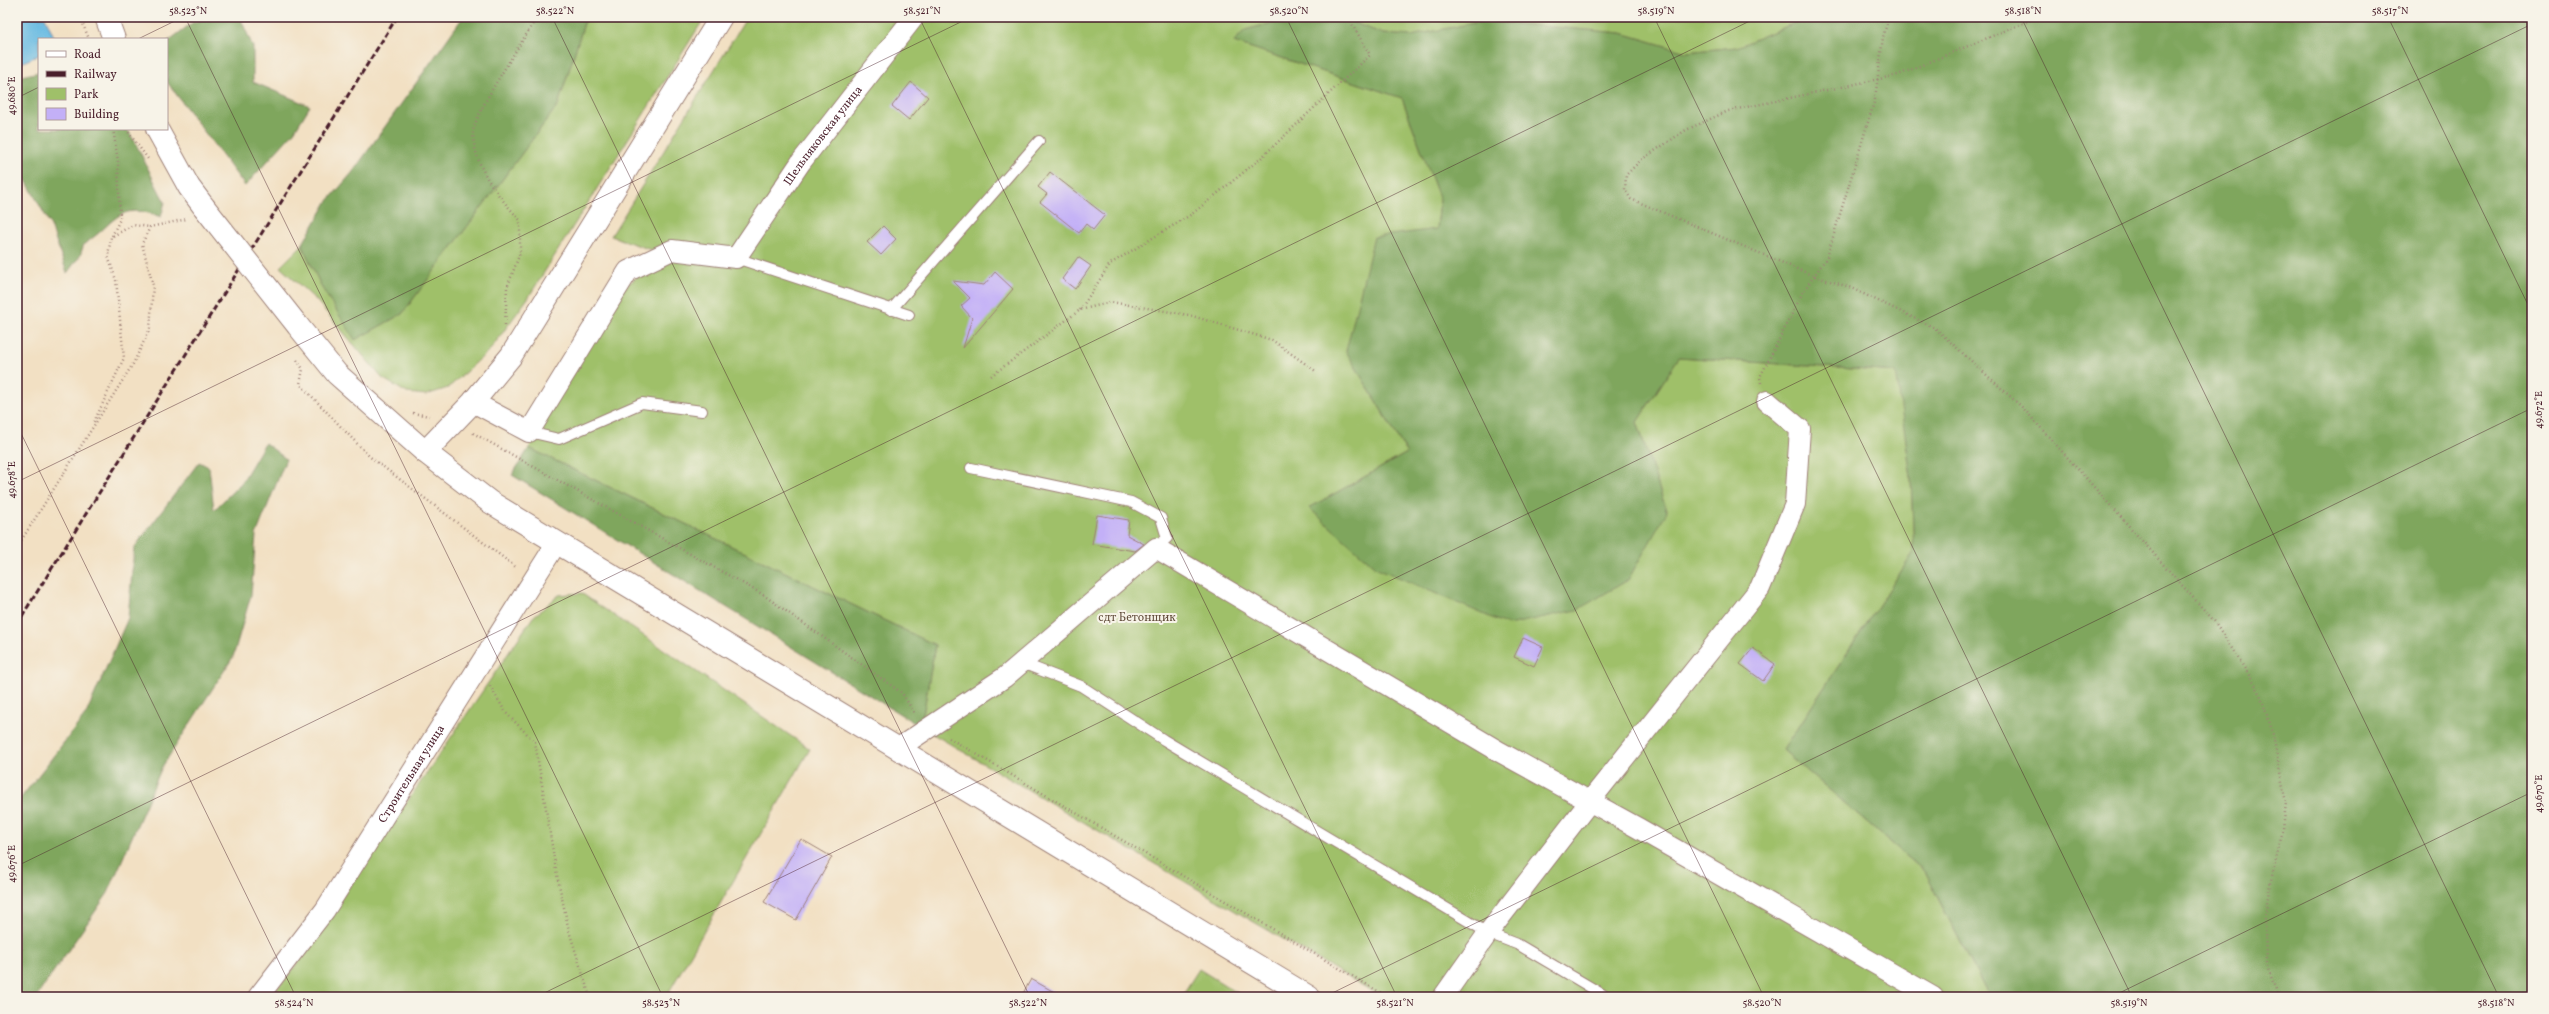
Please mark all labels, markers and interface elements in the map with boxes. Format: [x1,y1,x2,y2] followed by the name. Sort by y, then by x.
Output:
[169,4,208,18] text: 58.523°N
[536,4,575,18] text: 58.522°N
[903,4,941,18] text: 58.521°N
[1269,4,1309,18] text: 58.520°N
[1638,4,1675,18] text: 58.519°N
[2005,4,2042,18] text: 58.518°N
[2372,4,2409,18] text: 58.517°N
[38,38,168,130] legend
[74,47,101,63] text: Road
[74,67,117,83] text: Railway
[5,77,19,115] text: 49.680°E
[780,83,867,189] street label: Шельпяковская улица
[74,87,99,103] text: Park
[74,107,119,123] text: Building
[2532,391,2546,429] text: 49.672°E
[5,461,19,499] text: 49.678°E
[1098,610,1176,626] park label: сдт Бетонщик
[375,722,449,826] street label: Строительная улица
[2532,775,2546,813] text: 49.670°E
[5,845,19,883] text: 49.676°E
[275,996,314,1010] text: 58.524°N
[642,996,681,1010] text: 58.523°N
[1009,996,1048,1010] text: 58.522°N
[1376,996,1414,1010] text: 58.521°N
[1742,996,1782,1010] text: 58.520°N
[2111,996,2148,1010] text: 58.519°N
[2478,996,2515,1010] text: 58.518°N

